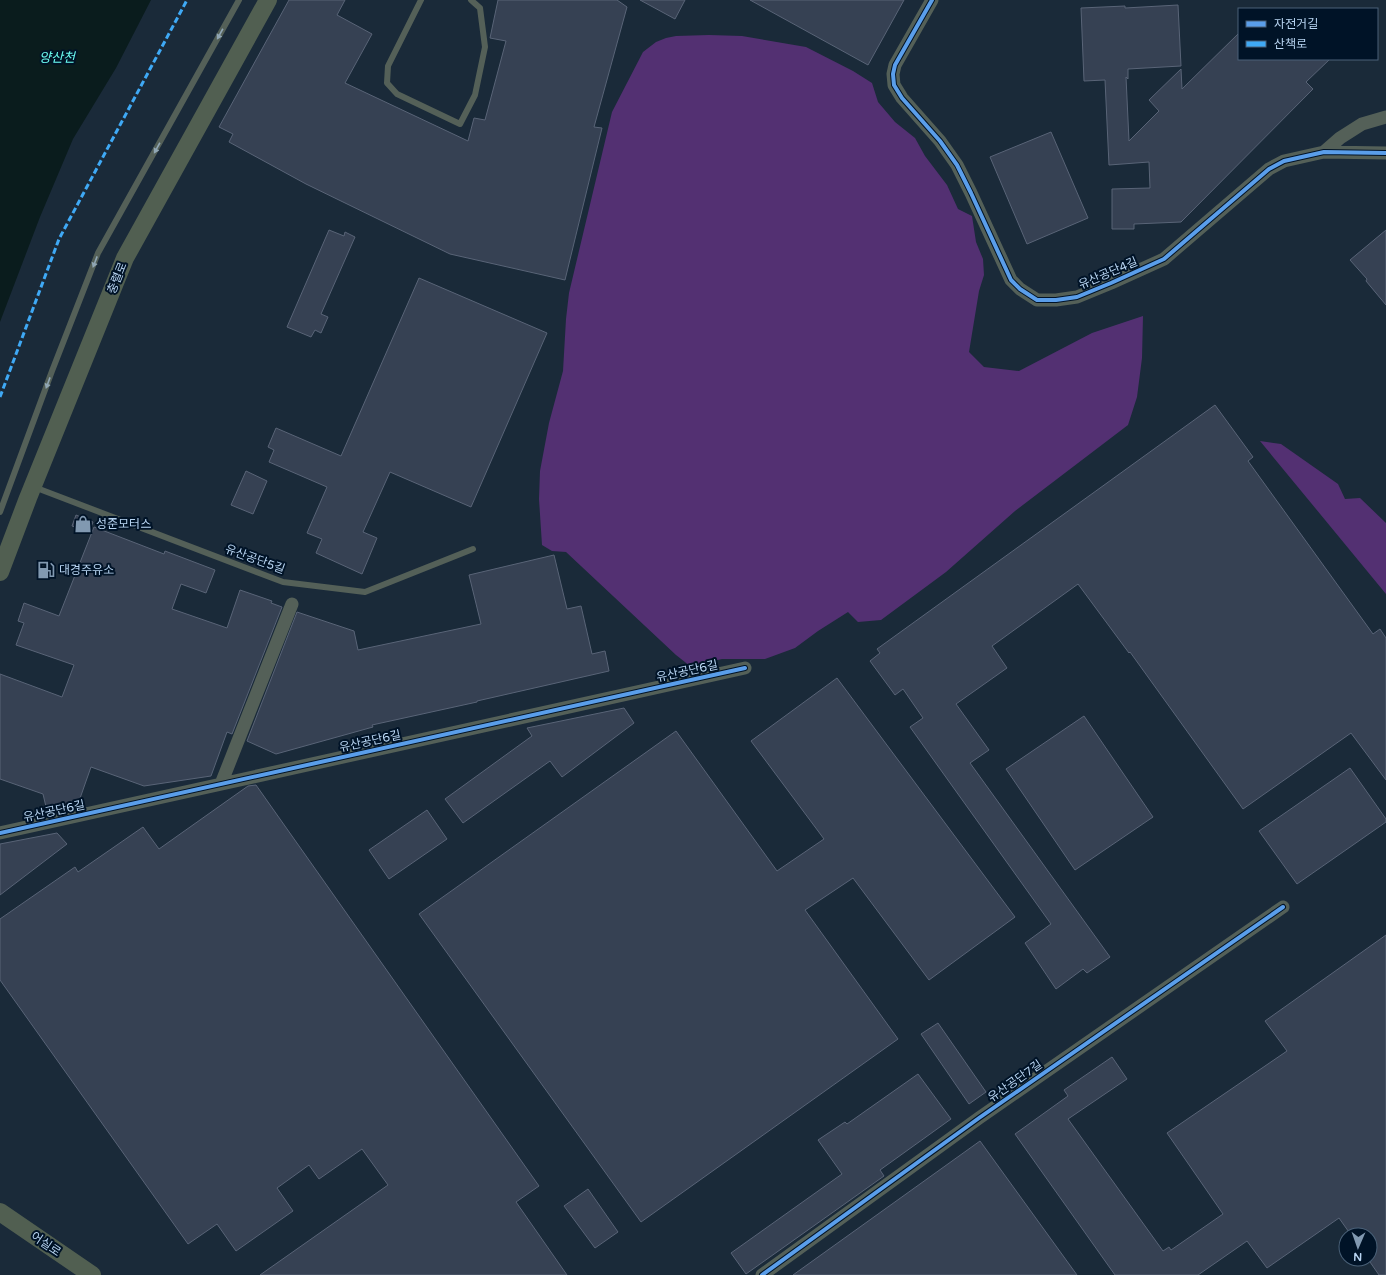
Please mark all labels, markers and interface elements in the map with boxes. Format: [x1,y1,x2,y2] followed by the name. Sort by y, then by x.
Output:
[1238,8,1378,60] legend
[1274,17,1318,31] text: 자전거길
[217,28,224,40] one-way arrow
[1274,37,1307,51] text: 산책로
[39,50,76,66] water label: 양산천
[154,142,161,154] one-way arrow
[1076,254,1140,292] street label: 유산공단4길
[91,256,97,268] one-way arrow
[104,260,130,296] street label: 충렬로
[45,377,51,389] one-way arrow
[73,514,93,534] shop icon: 성준모터스
[96,517,151,531] place label: 성준모터스
[223,542,287,576] street label: 유산공단5길
[36,560,56,580] fuel station icon: 대경주유소
[59,563,114,577] place label: 대경주유소
[655,658,719,684] street label: 유산공단6길
[338,728,402,754] street label: 유산공단6길
[22,798,86,824] street label: 유산공단6길
[985,1057,1045,1105] street label: 유산공단7길
[1338,1227,1378,1267] north arrow
[28,1229,64,1259] street label: 어실로
[1353,1250,1362,1263] text: N

